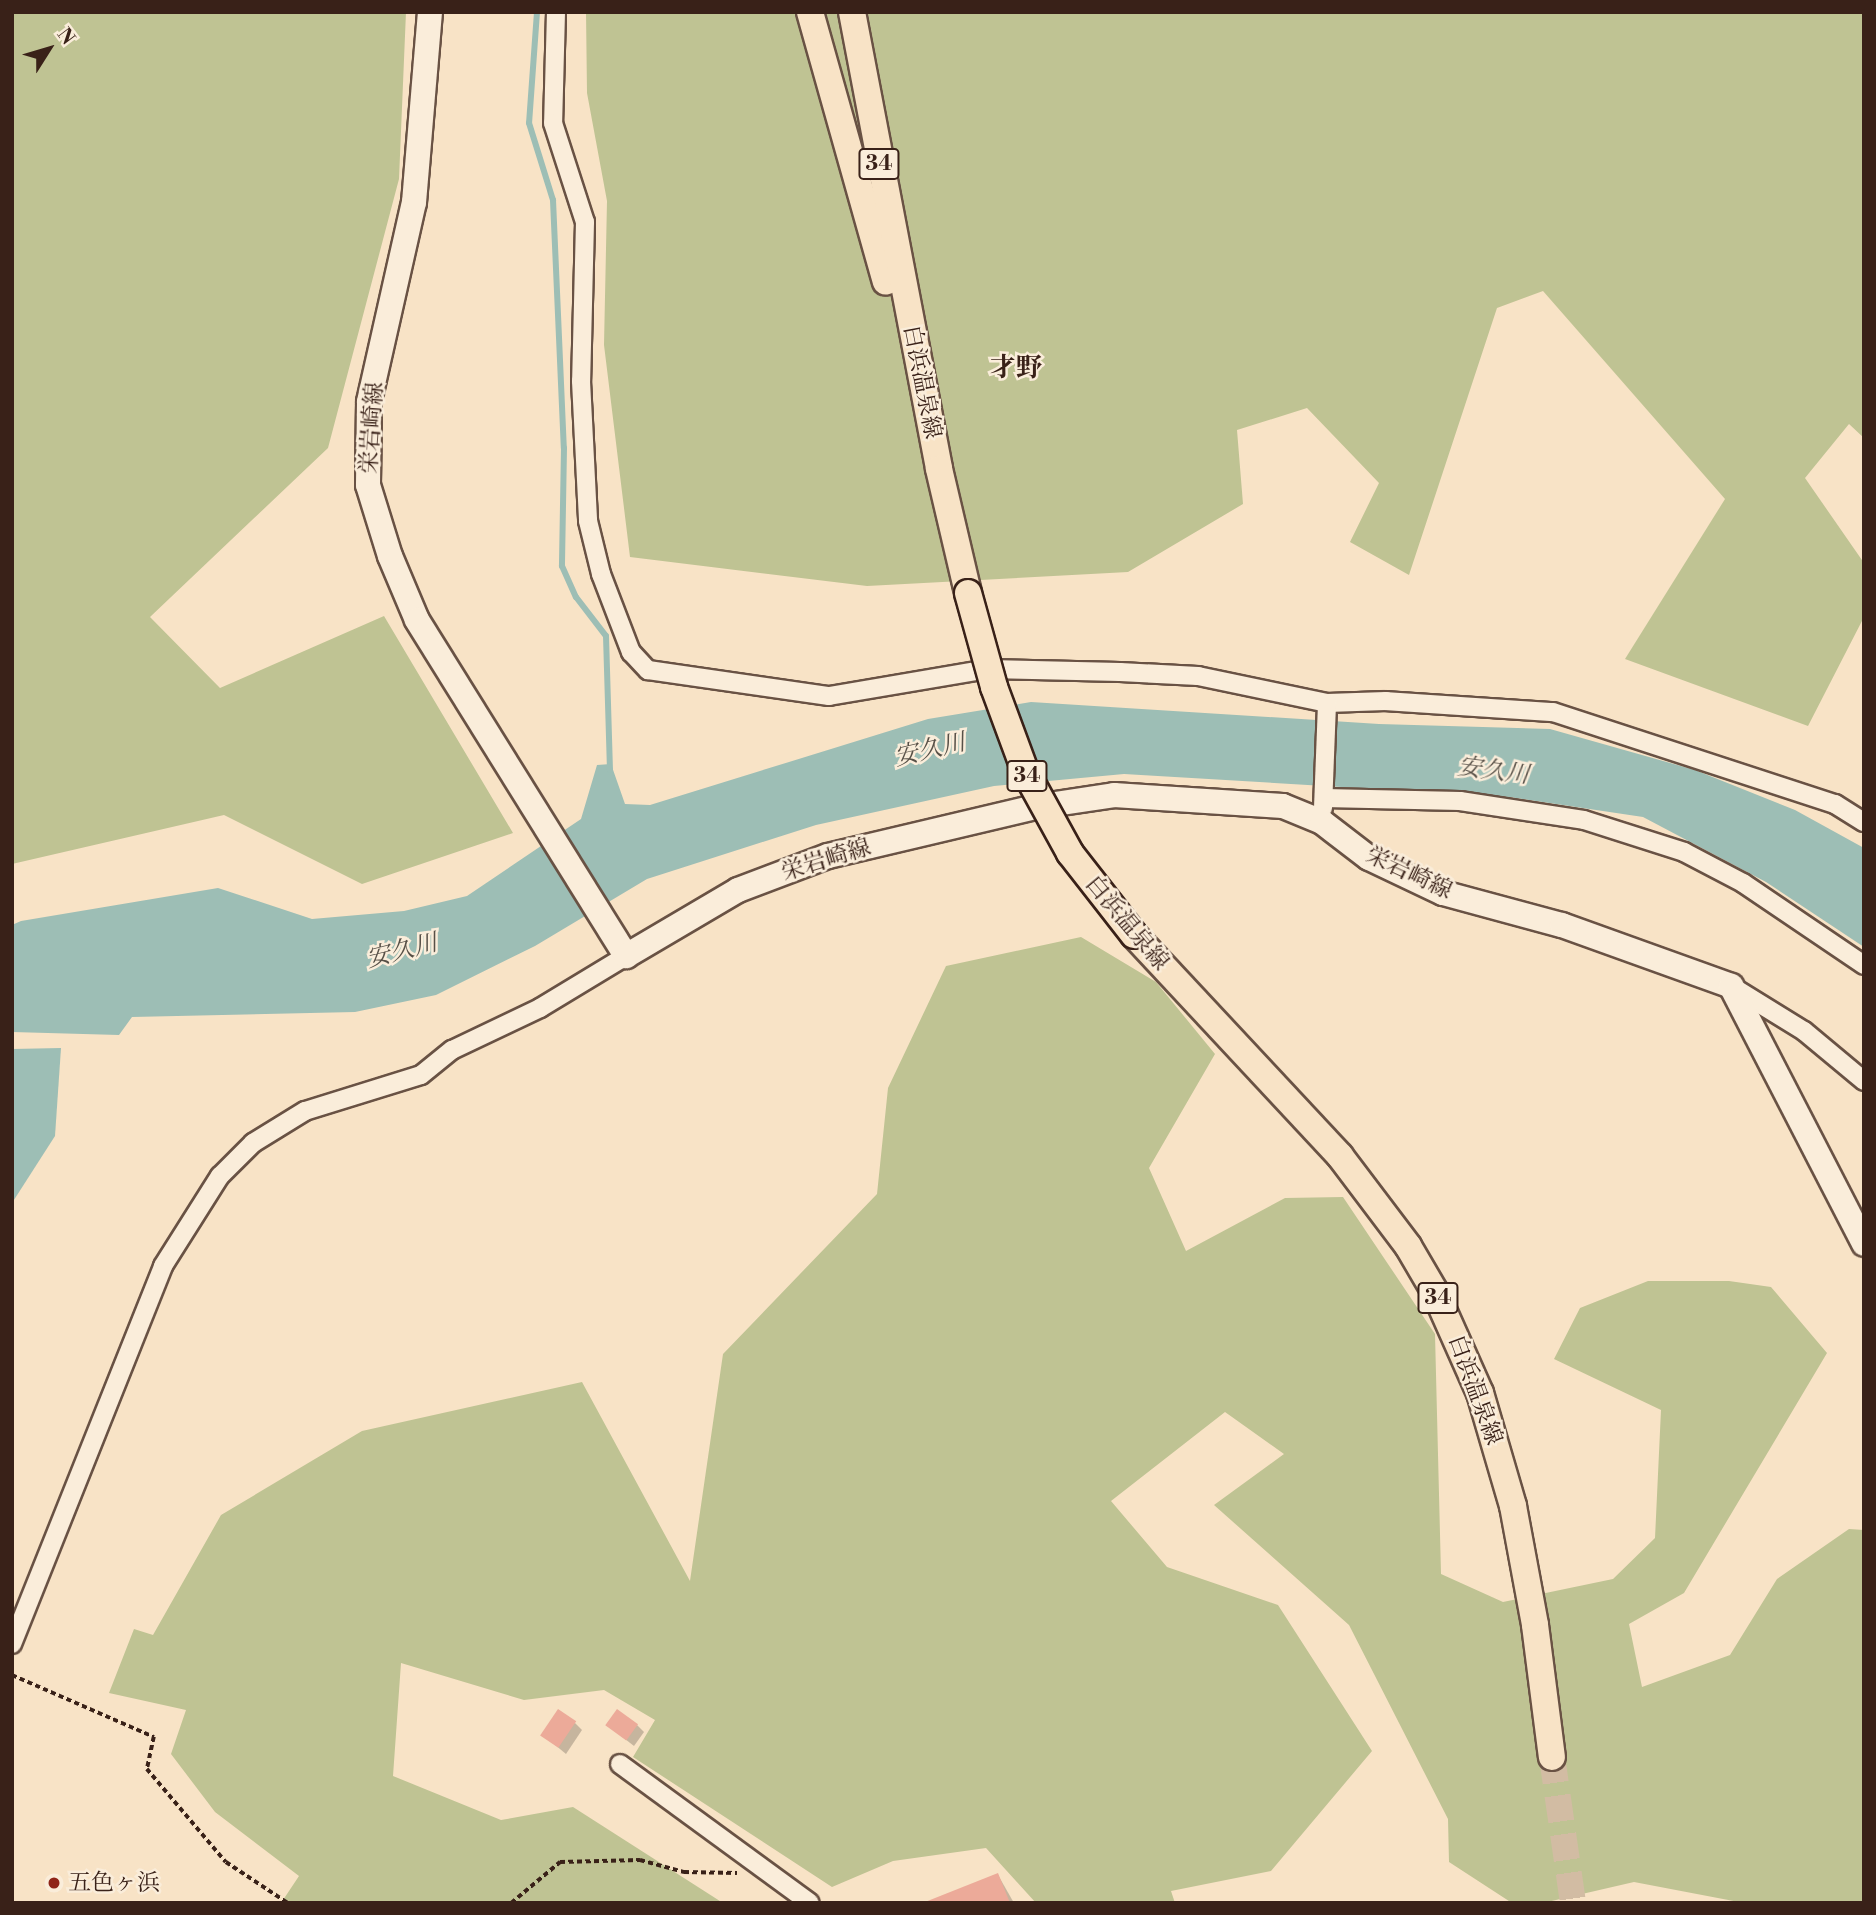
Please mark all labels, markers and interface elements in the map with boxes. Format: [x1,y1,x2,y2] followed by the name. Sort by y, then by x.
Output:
[14,14,84,84] north arrow
[52,23,80,50] text: N
[858,146,900,182] road number: 34
[897,323,947,441] street label: 白浜温泉線
[990,353,1042,385] district label: 才野
[355,381,389,475] street label: 栄岩崎線
[892,729,968,773] water label: 安久川
[1456,753,1530,791] water label: 安久川
[1006,758,1048,794] road number: 34
[778,833,874,887] street label: 栄岩崎線
[1361,841,1457,905] street label: 栄岩崎線
[1079,870,1175,976] street label: 白浜温泉線
[364,929,440,975] water label: 安久川
[1417,1280,1459,1316] road number: 34
[1442,1331,1508,1449] street label: 白浜温泉線
[68,1869,160,1897] place label: 五色ヶ浜
[46,1875,62,1891] marker: 五色ヶ浜

